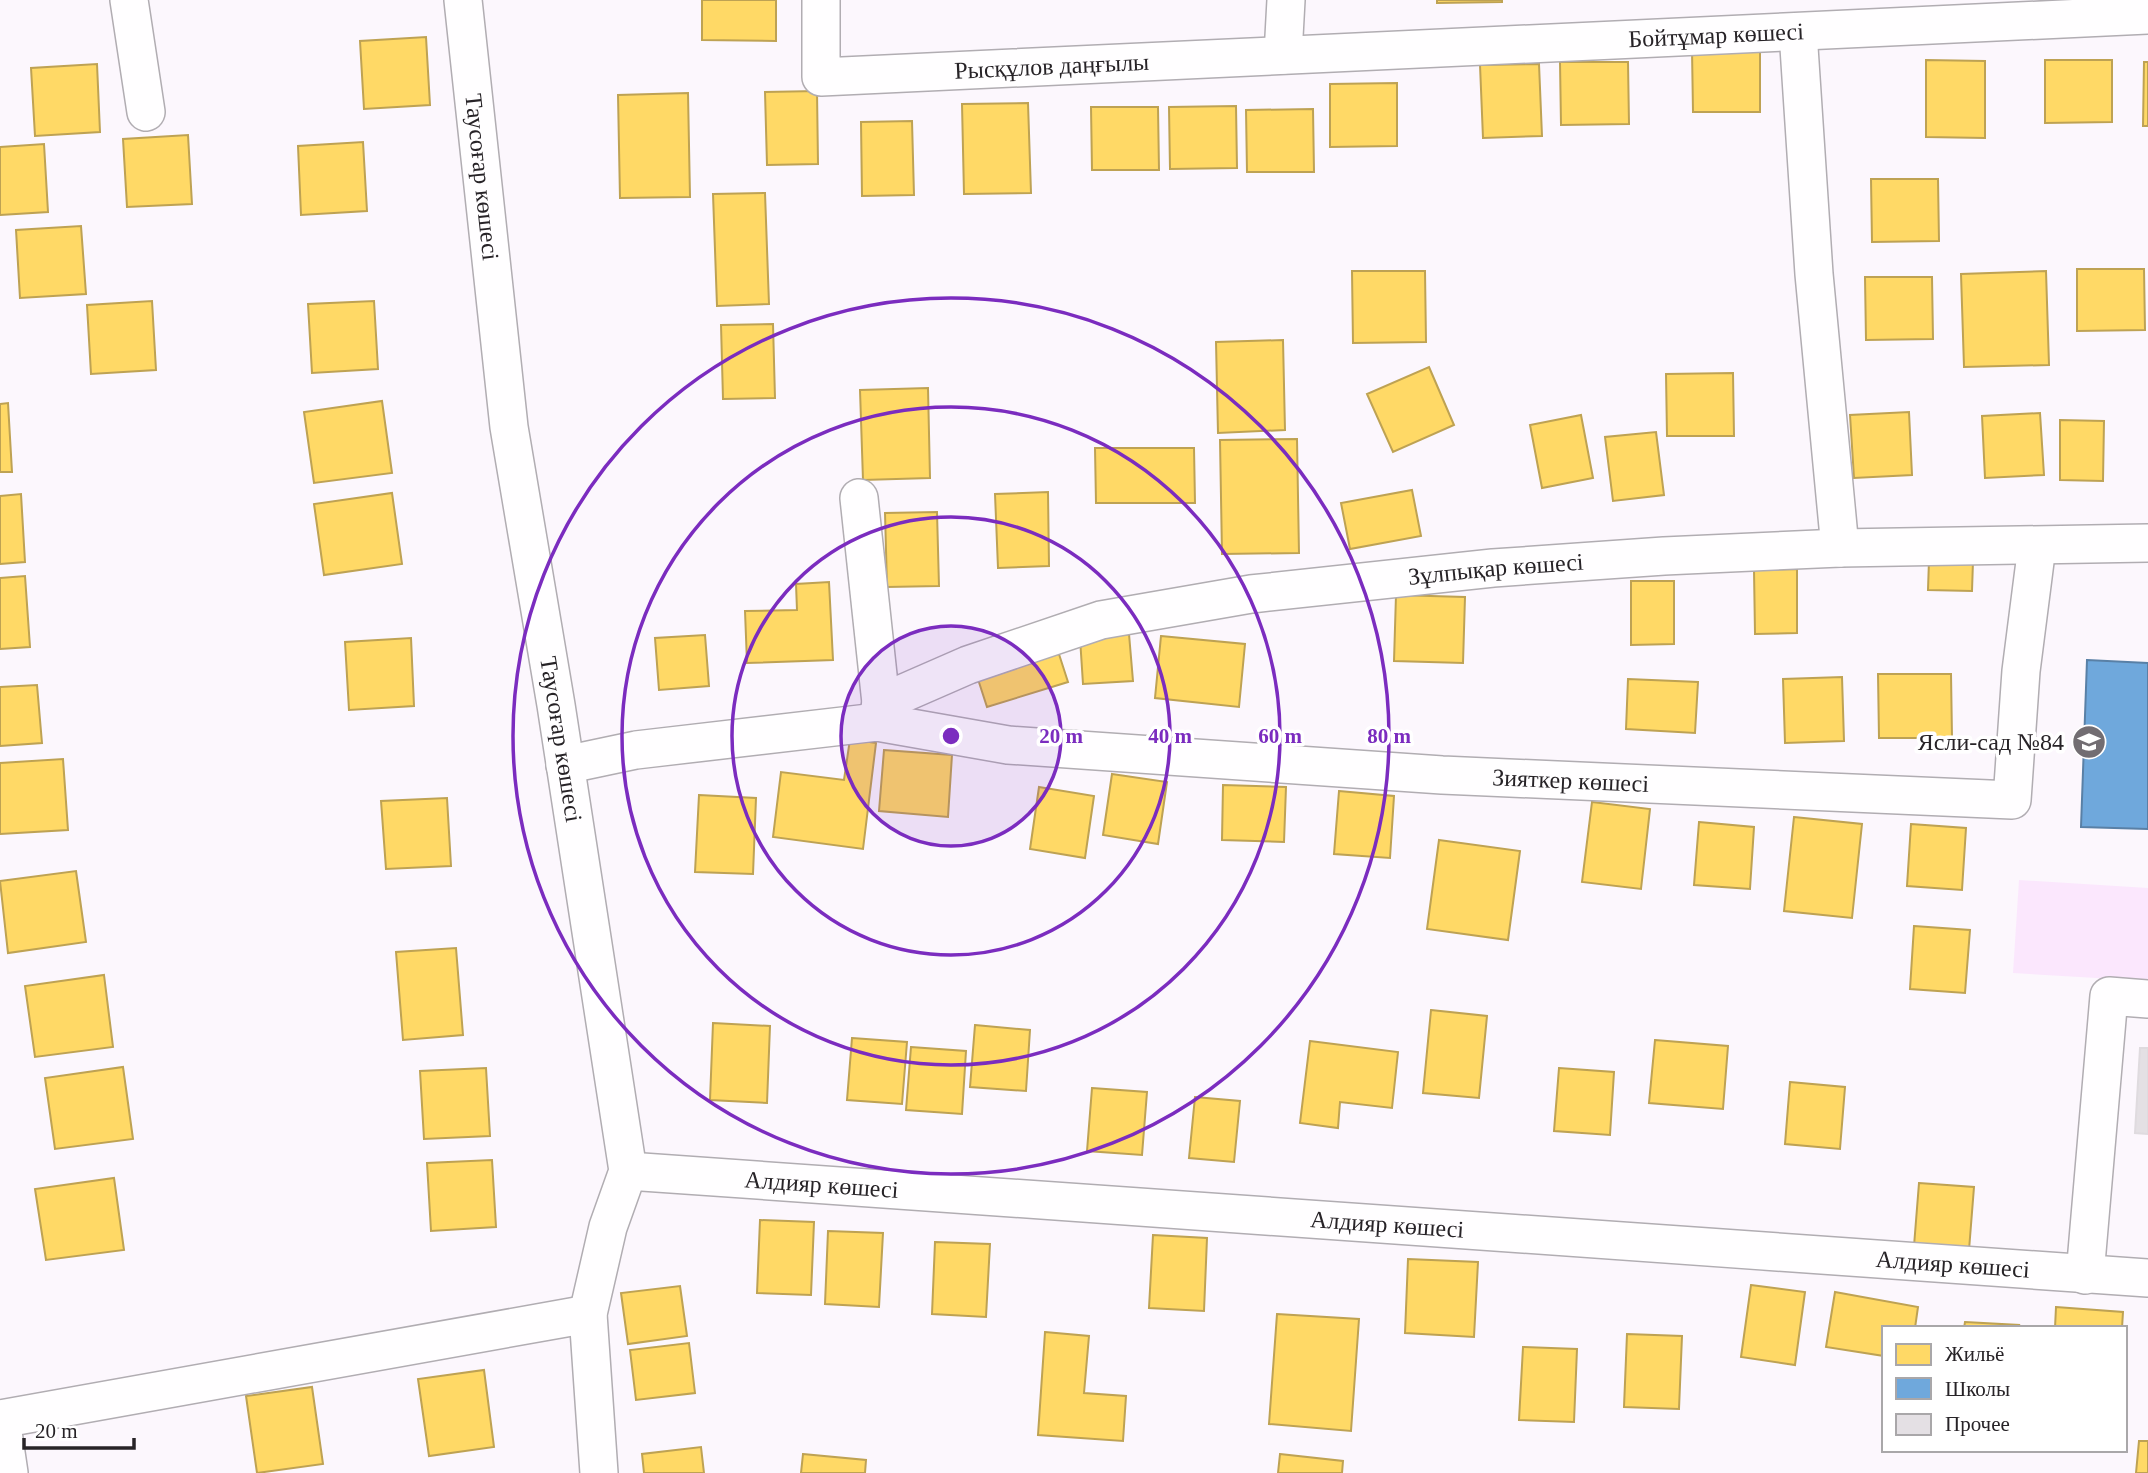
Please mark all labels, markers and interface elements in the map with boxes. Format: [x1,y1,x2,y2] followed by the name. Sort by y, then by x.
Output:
[1628,18,1805,52] street label: Бойтұмар көшесі
[954,49,1150,84] street label: Рысқұлов даңғылы
[460,92,504,262] street label: Тауcоғар көшесі
[1407,549,1585,590] street label: Зұлпықар көшесі
[535,654,587,824] street label: Тауcоғар көшесі
[2070,723,2108,761] school or university icon: Ясли-сад №84
[939,724,963,748] centre of rings
[1039,724,1083,748] text: 20 m
[1148,724,1192,748] text: 40 m
[1258,724,1302,748] text: 60 m
[1367,724,1411,748] text: 80 m
[1918,729,2064,755] place label: Ясли-сад №84
[1492,764,1650,797] street label: Зияткер көшесі
[744,1166,900,1203] street label: Алдияр көшесі
[1309,1206,1465,1243] street label: Алдияр көшесі
[1875,1246,2031,1283] street label: Алдияр көшесі
[1882,1326,2127,1452] legend
[1945,1342,2004,1366] text: Жильё
[1945,1377,2010,1401] text: Школы
[24,1406,135,1450] scale bar
[1945,1412,2010,1436] text: Прочее
[35,1419,78,1443] text: 20 m

